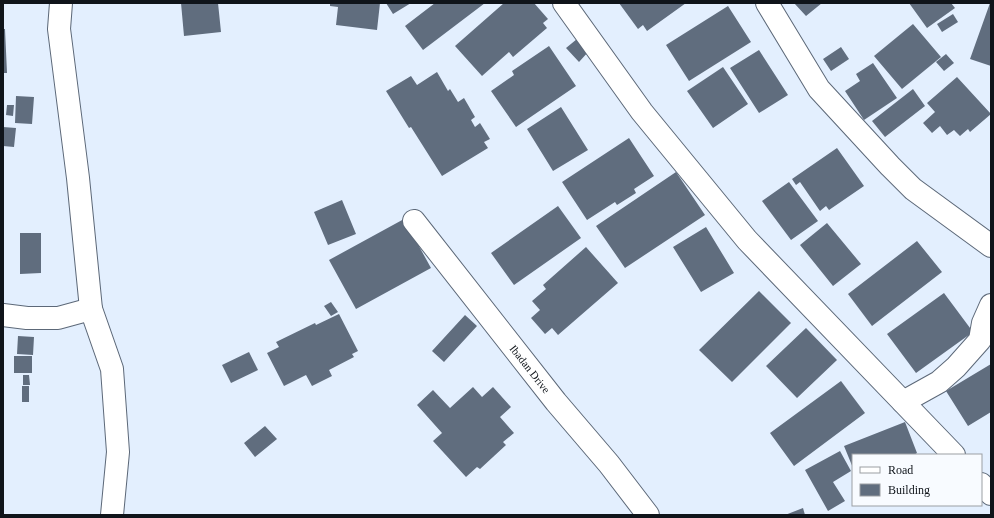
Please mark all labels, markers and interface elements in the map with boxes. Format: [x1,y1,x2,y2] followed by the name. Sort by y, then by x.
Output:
[507,342,553,395] street label: Ibadan Drive
[852,454,982,506] legend
[888,463,913,477] text: Road
[888,483,930,497] text: Building

